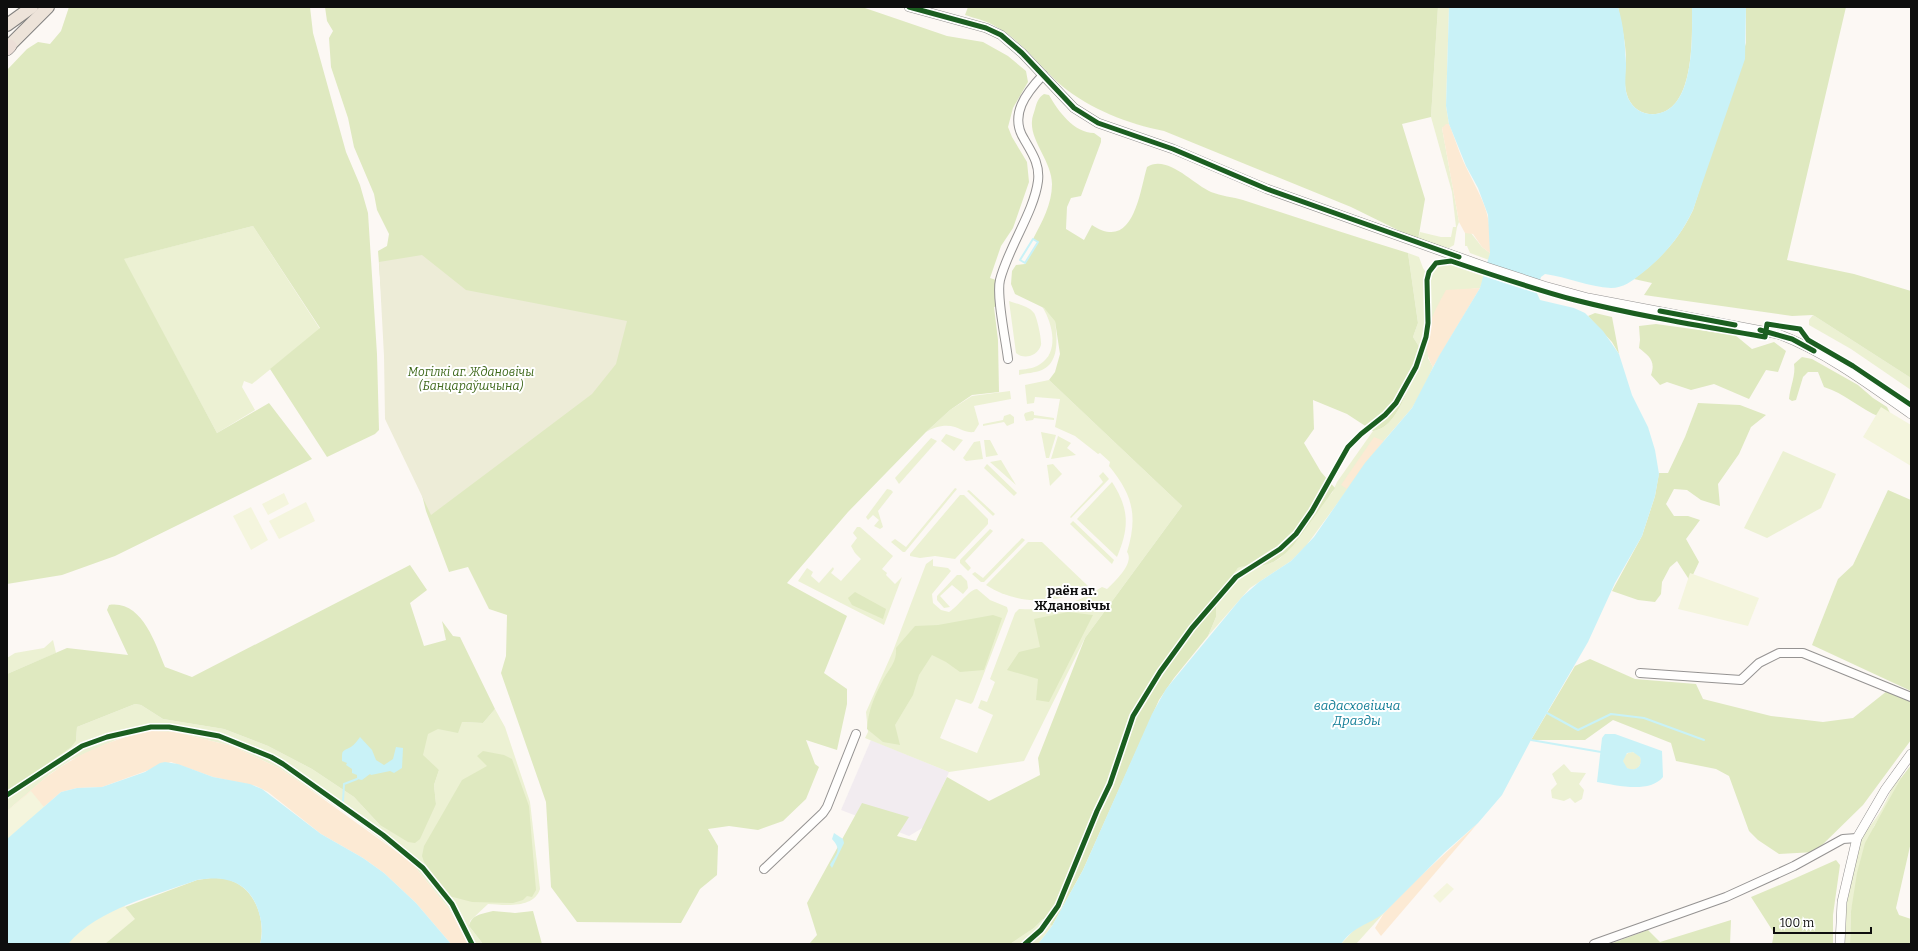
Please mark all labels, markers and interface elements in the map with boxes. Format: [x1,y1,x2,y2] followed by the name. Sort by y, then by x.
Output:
[408,365,534,393] park label: Могілкі аг. Ждановічы (Банцараўшчына)
[1034,583,1110,613] district label: раён аг. Ждановічы
[1314,698,1400,728] water label: вадасховішча Дразды
[1774,909,1871,935] scale bar
[1780,916,1815,930] text: 100 m

